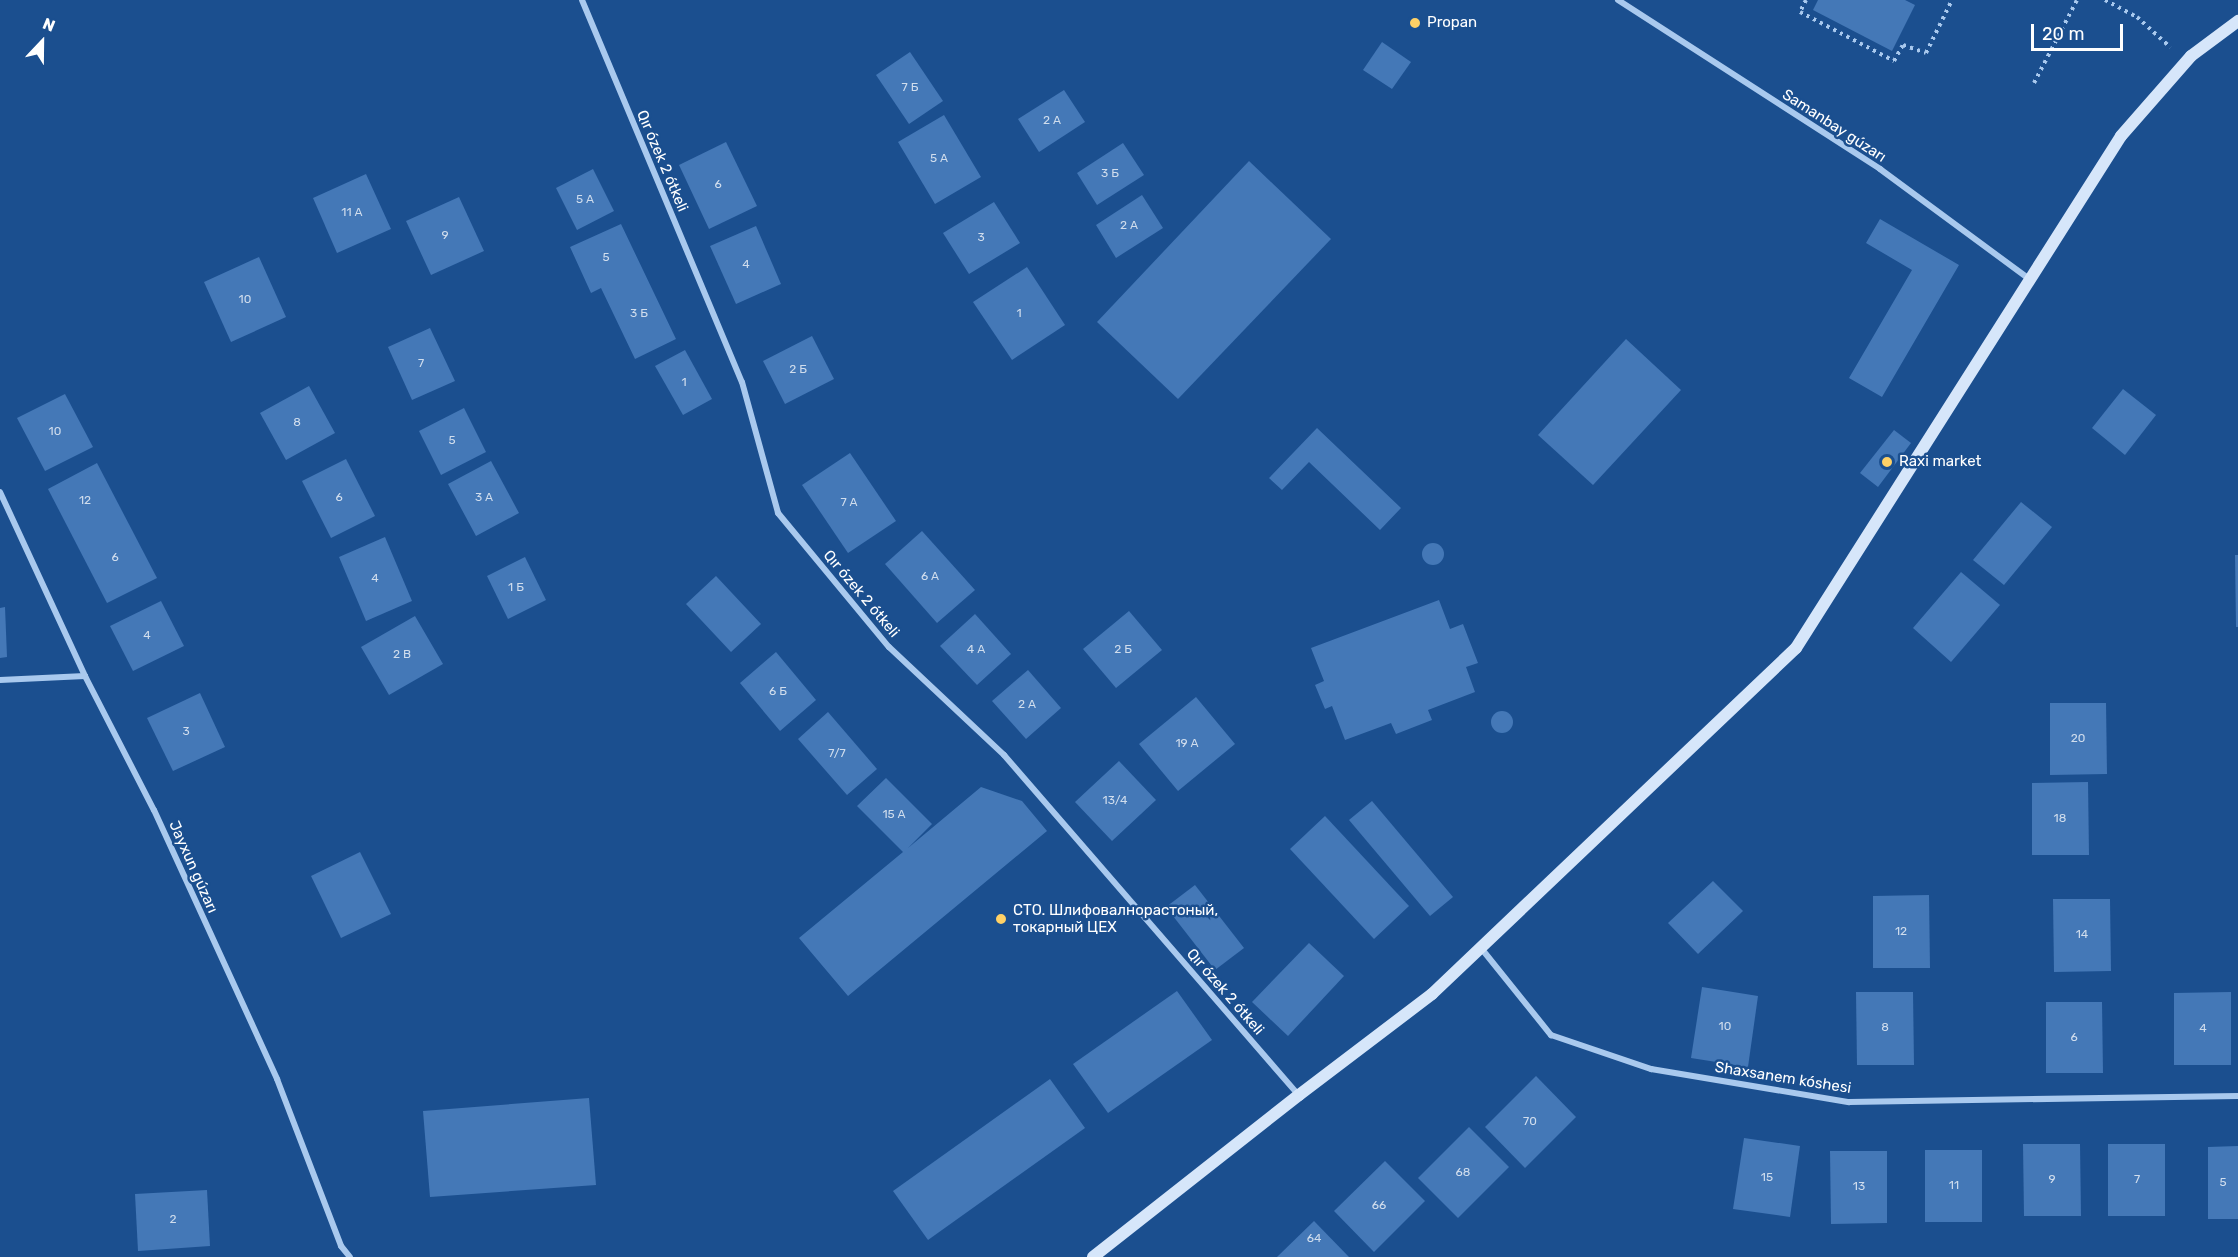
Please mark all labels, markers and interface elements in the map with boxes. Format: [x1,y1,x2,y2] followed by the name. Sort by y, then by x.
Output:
[12,12,72,72] north arrow
[2034,12,2126,50] scale bar
[40,14,58,36] text: N
[1427,14,1477,32] place label: Propan
[1408,16,1422,30] marker: Propan
[2042,23,2084,45] text: 20 m
[902,81,918,95] house number: 7 Б
[1779,86,1889,166] street label: Samanbay gúzarı
[632,107,692,215] street label: Qır ózek 2 ótkeli
[1043,114,1061,128] house number: 2 А
[930,152,948,166] house number: 5 А
[1101,167,1119,181] house number: 3 Б
[714,178,722,192] house number: 6
[576,193,594,207] house number: 5 А
[341,206,363,220] house number: 11 А
[1120,219,1138,233] house number: 2 А
[441,229,449,243] house number: 9
[977,231,985,245] house number: 3
[602,251,610,265] house number: 5
[742,258,750,272] house number: 4
[239,293,251,307] house number: 10
[630,307,648,321] house number: 3 Б
[1016,307,1022,321] house number: 1
[418,357,424,371] house number: 7
[789,363,807,377] house number: 2 Б
[681,376,687,390] house number: 1
[293,416,301,430] house number: 8
[49,425,61,439] house number: 10
[448,434,456,448] house number: 5
[1899,453,1981,471] place label: Raxi market
[1880,455,1894,469] marker: Raxi market
[335,491,343,505] house number: 6
[475,491,493,505] house number: 3 А
[79,494,91,508] house number: 12
[840,496,858,510] house number: 7 А
[819,546,903,642] street label: Qır ózek 2 ótkeli
[111,551,119,565] house number: 6
[921,570,939,584] house number: 6 А
[371,572,379,586] house number: 4
[508,581,524,595] house number: 1 Б
[143,629,151,643] house number: 4
[967,643,985,657] house number: 4 А
[1114,643,1132,657] house number: 2 Б
[393,648,411,662] house number: 2 В
[769,685,787,699] house number: 6 Б
[1018,698,1036,712] house number: 2 А
[182,725,190,739] house number: 3
[2071,732,2085,746] house number: 20
[1175,737,1199,751] house number: 19 А
[828,747,846,761] house number: 7/7
[1103,794,1127,808] house number: 13/4
[882,808,906,822] house number: 15 А
[2054,812,2066,826] house number: 18
[165,818,221,916] street label: Jayxun gúzarı
[1013,901,1218,936] place label: СТО. Шлифовалнорастоный, токарный ЦЕХ
[994,912,1008,926] marker: СТО. Шлифовалнорастоный, токарный ЦЕХ
[1895,925,1907,939] house number: 12
[2076,928,2088,942] house number: 14
[1182,945,1268,1039] street label: Qır ózek 2 ótkeli
[1719,1020,1731,1034] house number: 10
[1881,1021,1889,1035] house number: 8
[2199,1022,2207,1036] house number: 4
[2070,1031,2078,1045] house number: 6
[1714,1058,1852,1098] street label: Shaxsanem kóshesi
[1523,1115,1537,1129] house number: 70
[1456,1166,1470,1180] house number: 68
[1761,1171,1773,1185] house number: 15
[2048,1173,2056,1187] house number: 9
[2134,1173,2140,1187] house number: 7
[2219,1176,2227,1190] house number: 5
[1949,1179,1959,1193] house number: 11
[1853,1180,1865,1194] house number: 13
[1372,1199,1386,1213] house number: 66
[169,1213,177,1227] house number: 2
[1307,1232,1321,1246] house number: 64

